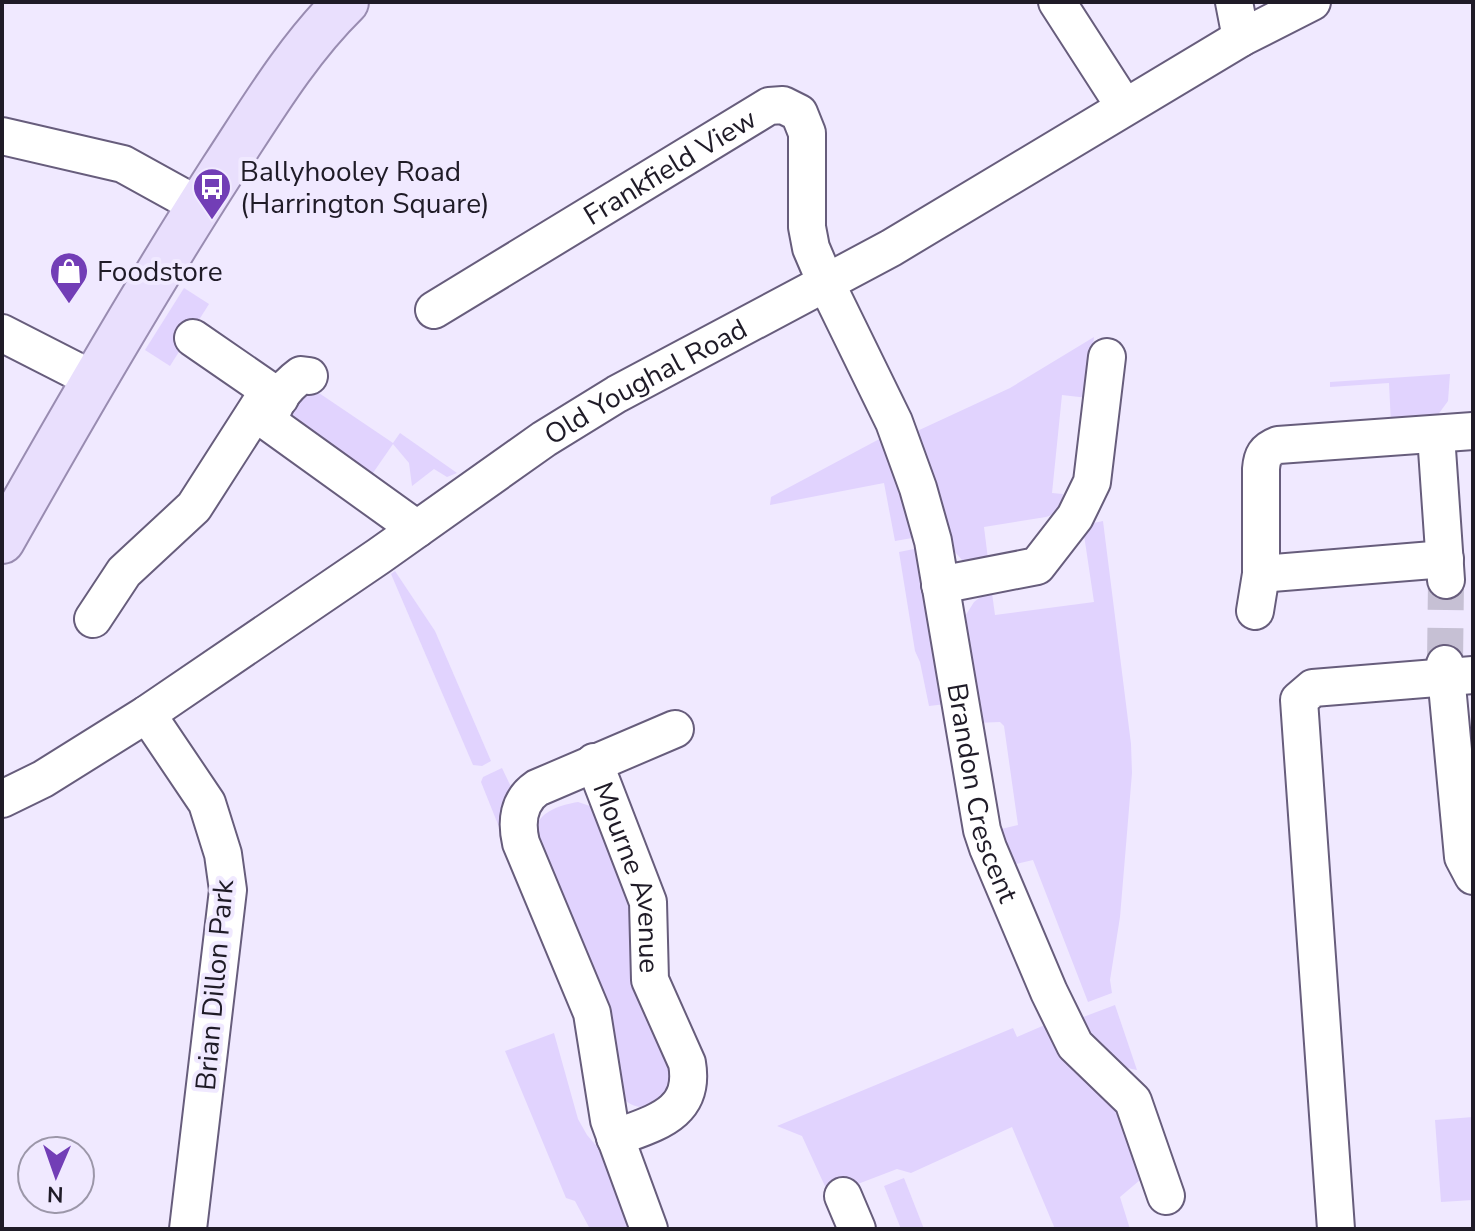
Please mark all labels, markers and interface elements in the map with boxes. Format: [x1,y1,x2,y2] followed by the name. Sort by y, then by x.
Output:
[577,100,764,235] street label: Frankfield View
[240,153,490,223] place label: Ballyhooley Road (Harrington Square)
[191,166,233,221] bus stop icon: Ballyhooley Road (Harrington Square)
[48,250,90,305] shop icon: Foodstore
[97,253,223,291] place label: Foodstore
[537,310,754,454] street label: Old Youghal Road
[937,680,1027,909] street label: Brandon Crescent
[584,777,668,974] street label: Mourne Avenue
[187,877,243,1092] street label: Brian Dillon Park
[16,1135,96,1215] north arrow
[47,1179,64,1209] text: N

